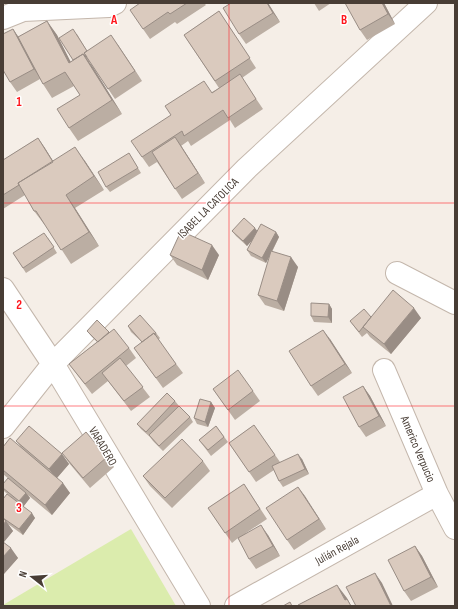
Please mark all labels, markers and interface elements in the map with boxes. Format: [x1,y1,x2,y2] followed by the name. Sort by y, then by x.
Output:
[110,12,118,28] text: A
[341,12,347,28] text: B
[16,94,22,110] text: 1
[175,174,242,242] street label: ISABEL LA CATOLICA
[16,297,22,313] text: 2
[396,413,438,485] street label: Americo Verpucio
[85,424,120,469] street label: VARADERO
[16,500,22,516] text: 3
[312,532,362,569] street label: Julián Rejala
[12,557,52,597] north arrow
[16,569,30,579] text: N

